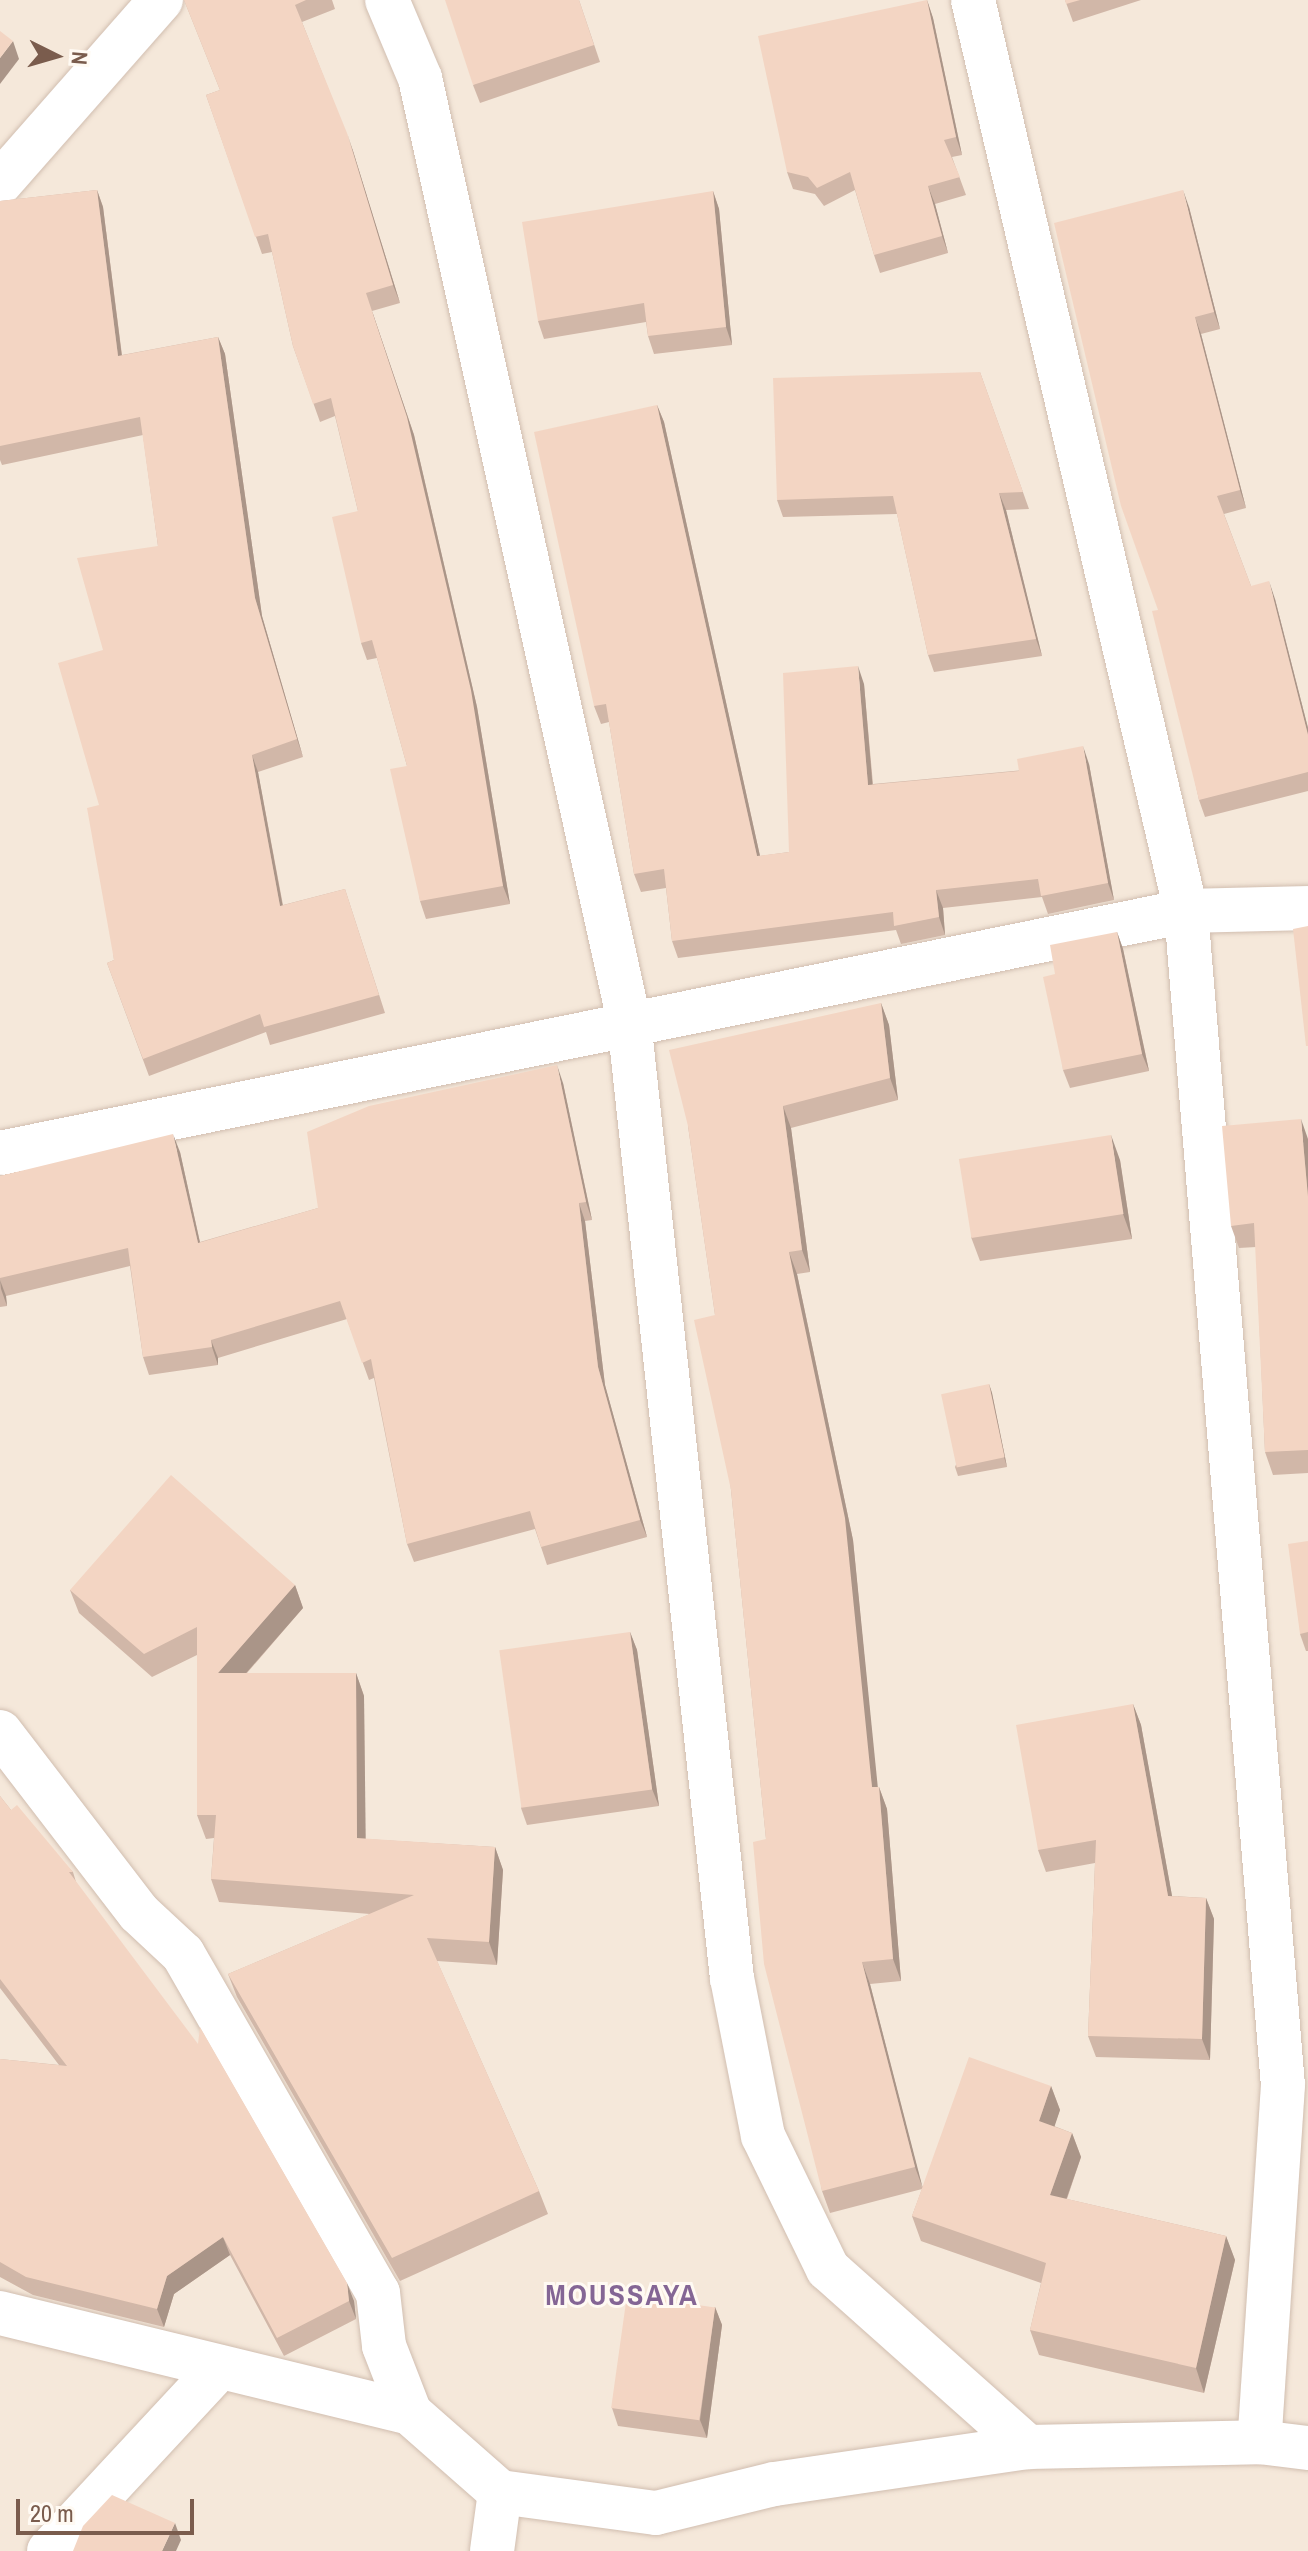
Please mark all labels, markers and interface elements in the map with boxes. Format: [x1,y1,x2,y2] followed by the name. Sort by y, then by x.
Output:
[16,16,96,96] north arrow
[64,50,95,66] text: N
[545,2276,699,2312] district label: MOUSSAYA
[20,2483,198,2533] scale bar
[30,2497,74,2529] text: 20 m

